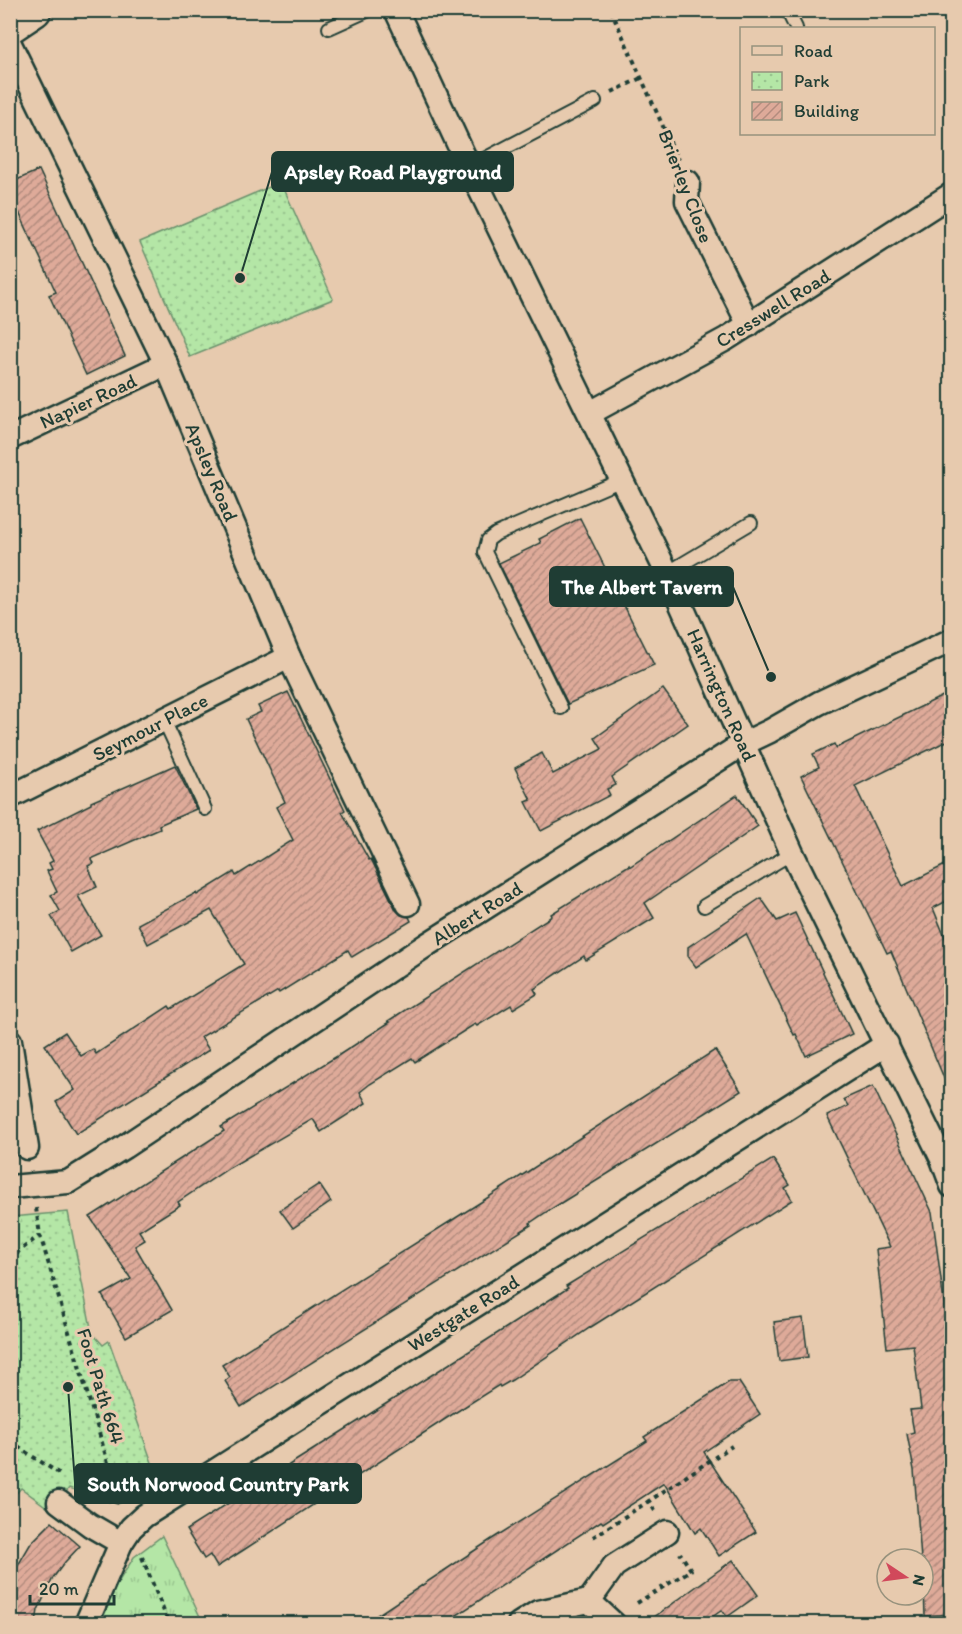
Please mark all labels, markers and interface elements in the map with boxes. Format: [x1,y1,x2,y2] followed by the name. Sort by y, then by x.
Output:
[740,27,935,135] legend
[794,40,833,62] text: Road
[794,70,829,92] text: Park
[794,100,860,122] text: Building
[653,126,719,246] street label: Brierley Close
[272,152,513,191] callout: Apsley Road Playground
[283,159,503,185] text: Apsley Road Playground
[711,263,835,353] street label: Cresswell Road
[36,368,140,434] street label: Napier Road
[181,419,244,525] street label: Apsley Road
[550,567,733,606] callout: The Albert Tavern
[560,574,723,599] text: The Albert Tavern
[682,625,762,765] street label: Harrington Road
[88,688,212,766] street label: Seymour Place
[428,876,527,950] street label: Albert Road
[403,1269,523,1357] street label: Westgate Road
[72,1325,130,1447] street label: Foot Path 664
[75,1464,361,1503] callout: South Norwood Country Park
[87,1471,349,1497] text: South Norwood Country Park
[875,1547,935,1607] north arrow
[30,1568,114,1606] scale bar
[909,1573,930,1588] text: N
[39,1578,79,1600] text: 20 m

